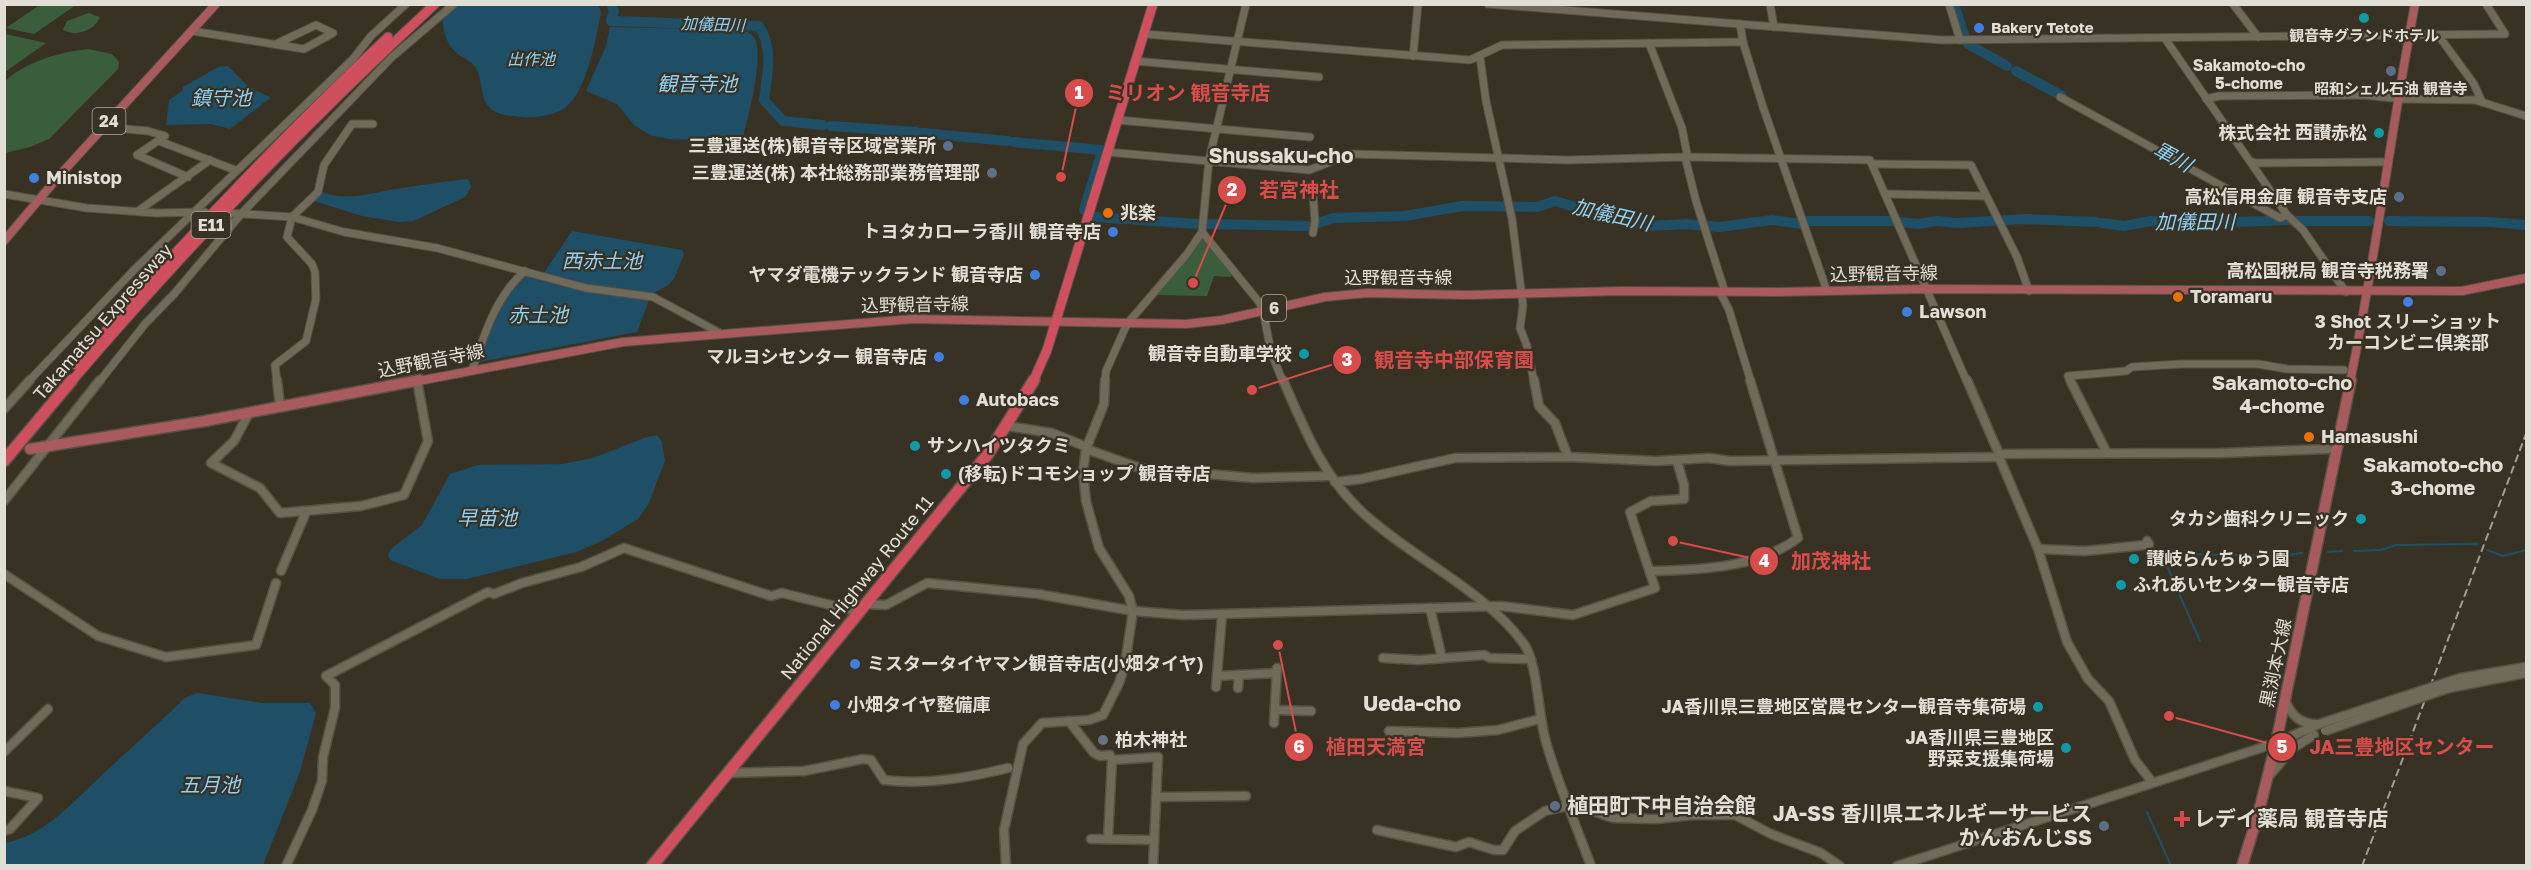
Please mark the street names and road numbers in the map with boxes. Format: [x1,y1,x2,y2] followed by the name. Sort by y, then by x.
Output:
[92,108,126,134] road number: 24
[192,212,230,238] road number: E11
[28,239,176,404] street label: Takamatsu Expressway
[1830,261,1938,285] street label: 込野観音寺線
[1344,266,1452,288] street label: 込野観音寺線
[861,292,969,316] street label: 込野観音寺線
[1262,295,1286,321] road number: 6
[376,339,486,381] street label: 込野観音寺線
[775,491,937,684] street label: National Highway Route 11
[2255,616,2295,709] street label: 黒渕本大線

